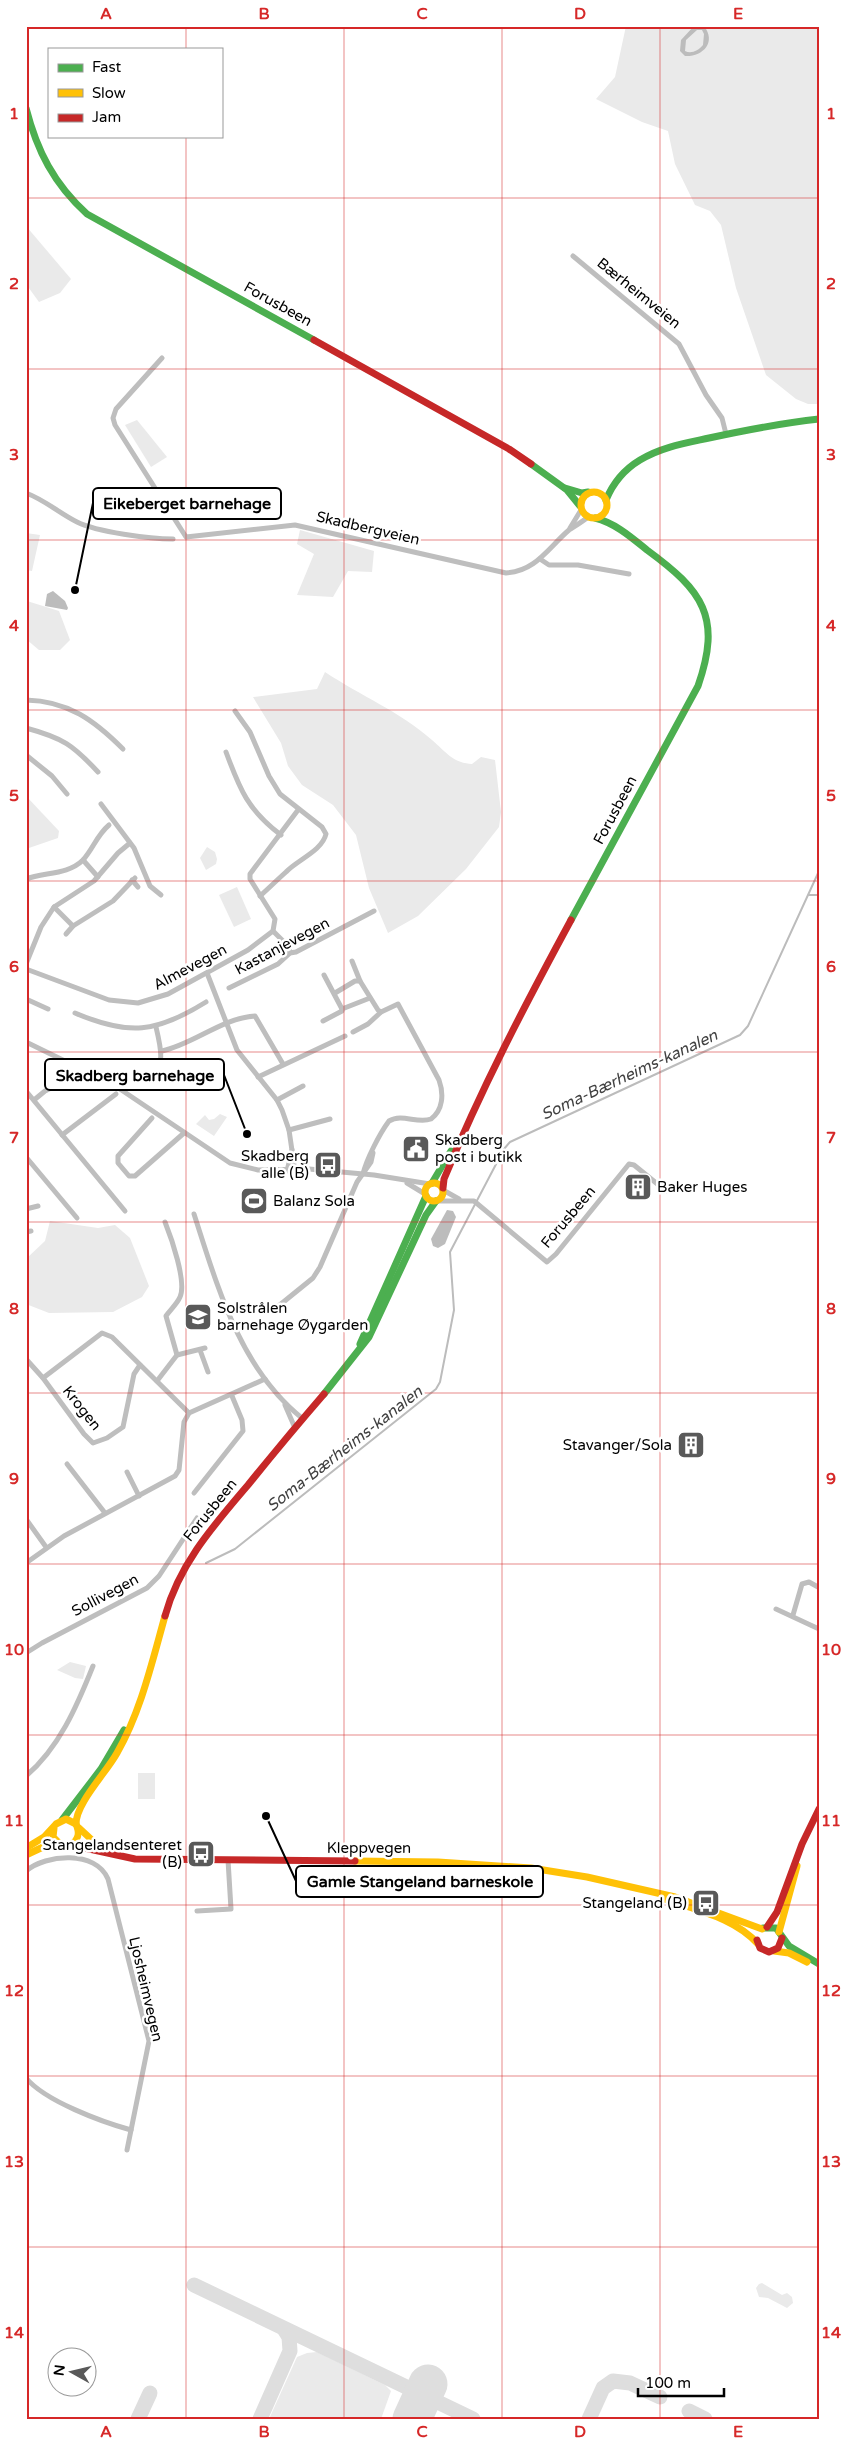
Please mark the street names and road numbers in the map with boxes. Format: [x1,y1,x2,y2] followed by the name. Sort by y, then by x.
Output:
[594,254,684,332] street label: Bærheimveien
[241,278,315,330] street label: Forusbeen
[314,507,422,549] street label: Skadbergveien
[589,773,641,847] street label: Forusbeen
[232,914,332,978] street label: Kastanjevegen
[150,940,230,994] street label: Almevegen
[537,1182,599,1252] street label: Forusbeen
[59,1382,105,1434] street label: Krogen
[179,1475,241,1545] street label: Forusbeen
[69,1570,141,1620] street label: Sollivegen
[327,1839,411,1857] street label: Kleppvegen
[125,1935,167,2043] street label: Ljosheimvegen

